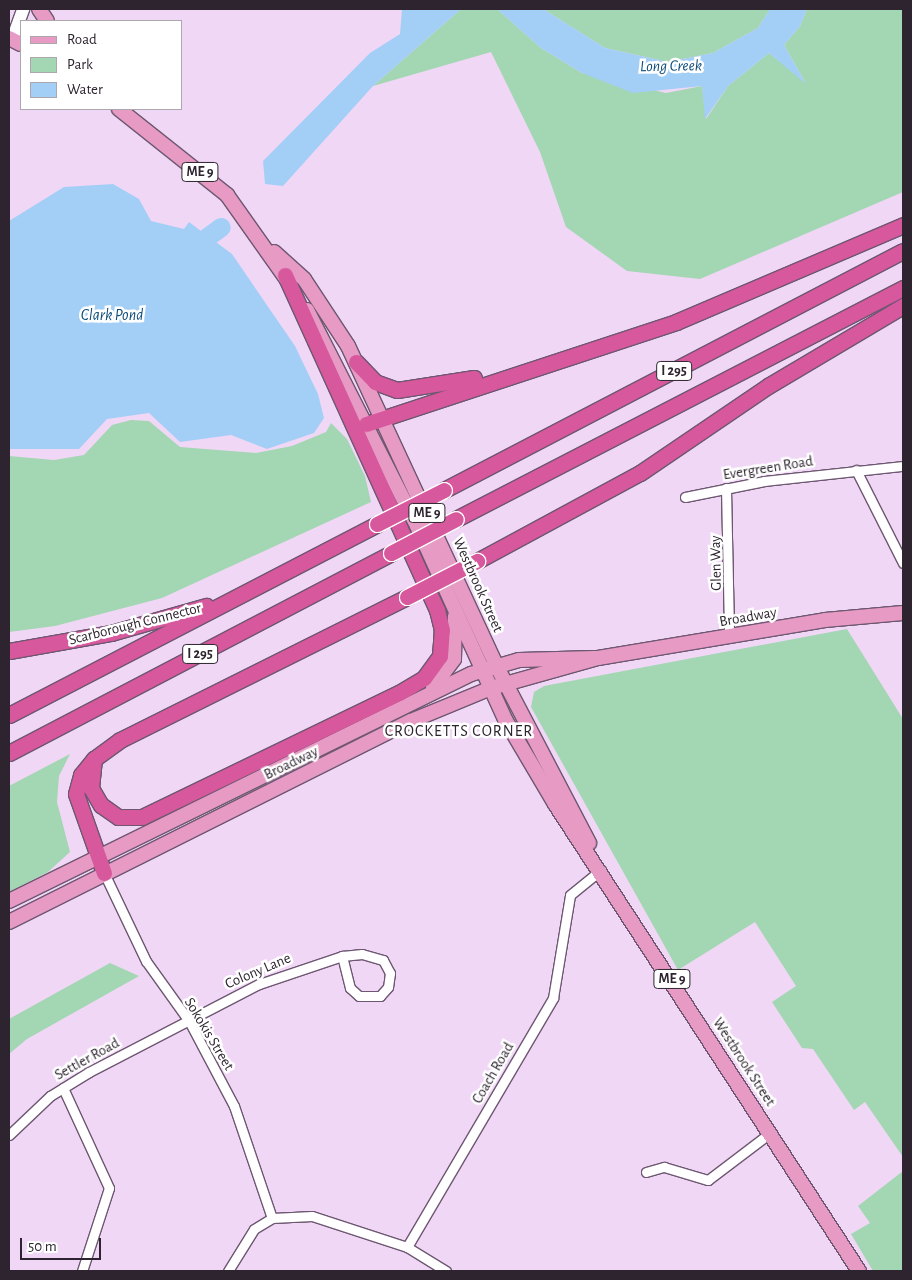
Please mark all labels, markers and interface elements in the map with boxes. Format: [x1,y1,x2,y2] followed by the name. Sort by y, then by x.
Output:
[20,20,182,110] legend
[67,32,97,47] text: Road
[640,56,702,76] water label: Long Creek
[67,57,93,72] text: Park
[67,82,103,97] text: Water
[181,160,219,183] road number: ME 9
[81,305,143,325] water label: Clark Pond
[655,360,693,382] road number: I 295
[722,452,814,484] street label: Evergreen Road
[408,502,446,524] road number: ME 9
[449,535,507,635] street label: Westbrook Street
[707,535,725,591] street label: Glen Way
[67,599,203,649] street label: Scarborough Connector
[718,603,778,631] street label: Broadway
[181,642,219,666] road number: I 295
[383,721,535,741] district label: CROCKETTS CORNER
[261,742,321,784] street label: Broadway
[222,949,294,993] street label: Colony Lane
[653,968,691,991] road number: ME 9
[180,994,238,1074] street label: Sokokis Street
[709,1014,779,1110] street label: Westbrook Street
[52,1034,122,1084] street label: Settler Road
[468,1039,518,1107] street label: Coach Road
[22,1228,104,1260] scale bar
[28,1239,57,1254] text: 50 m

